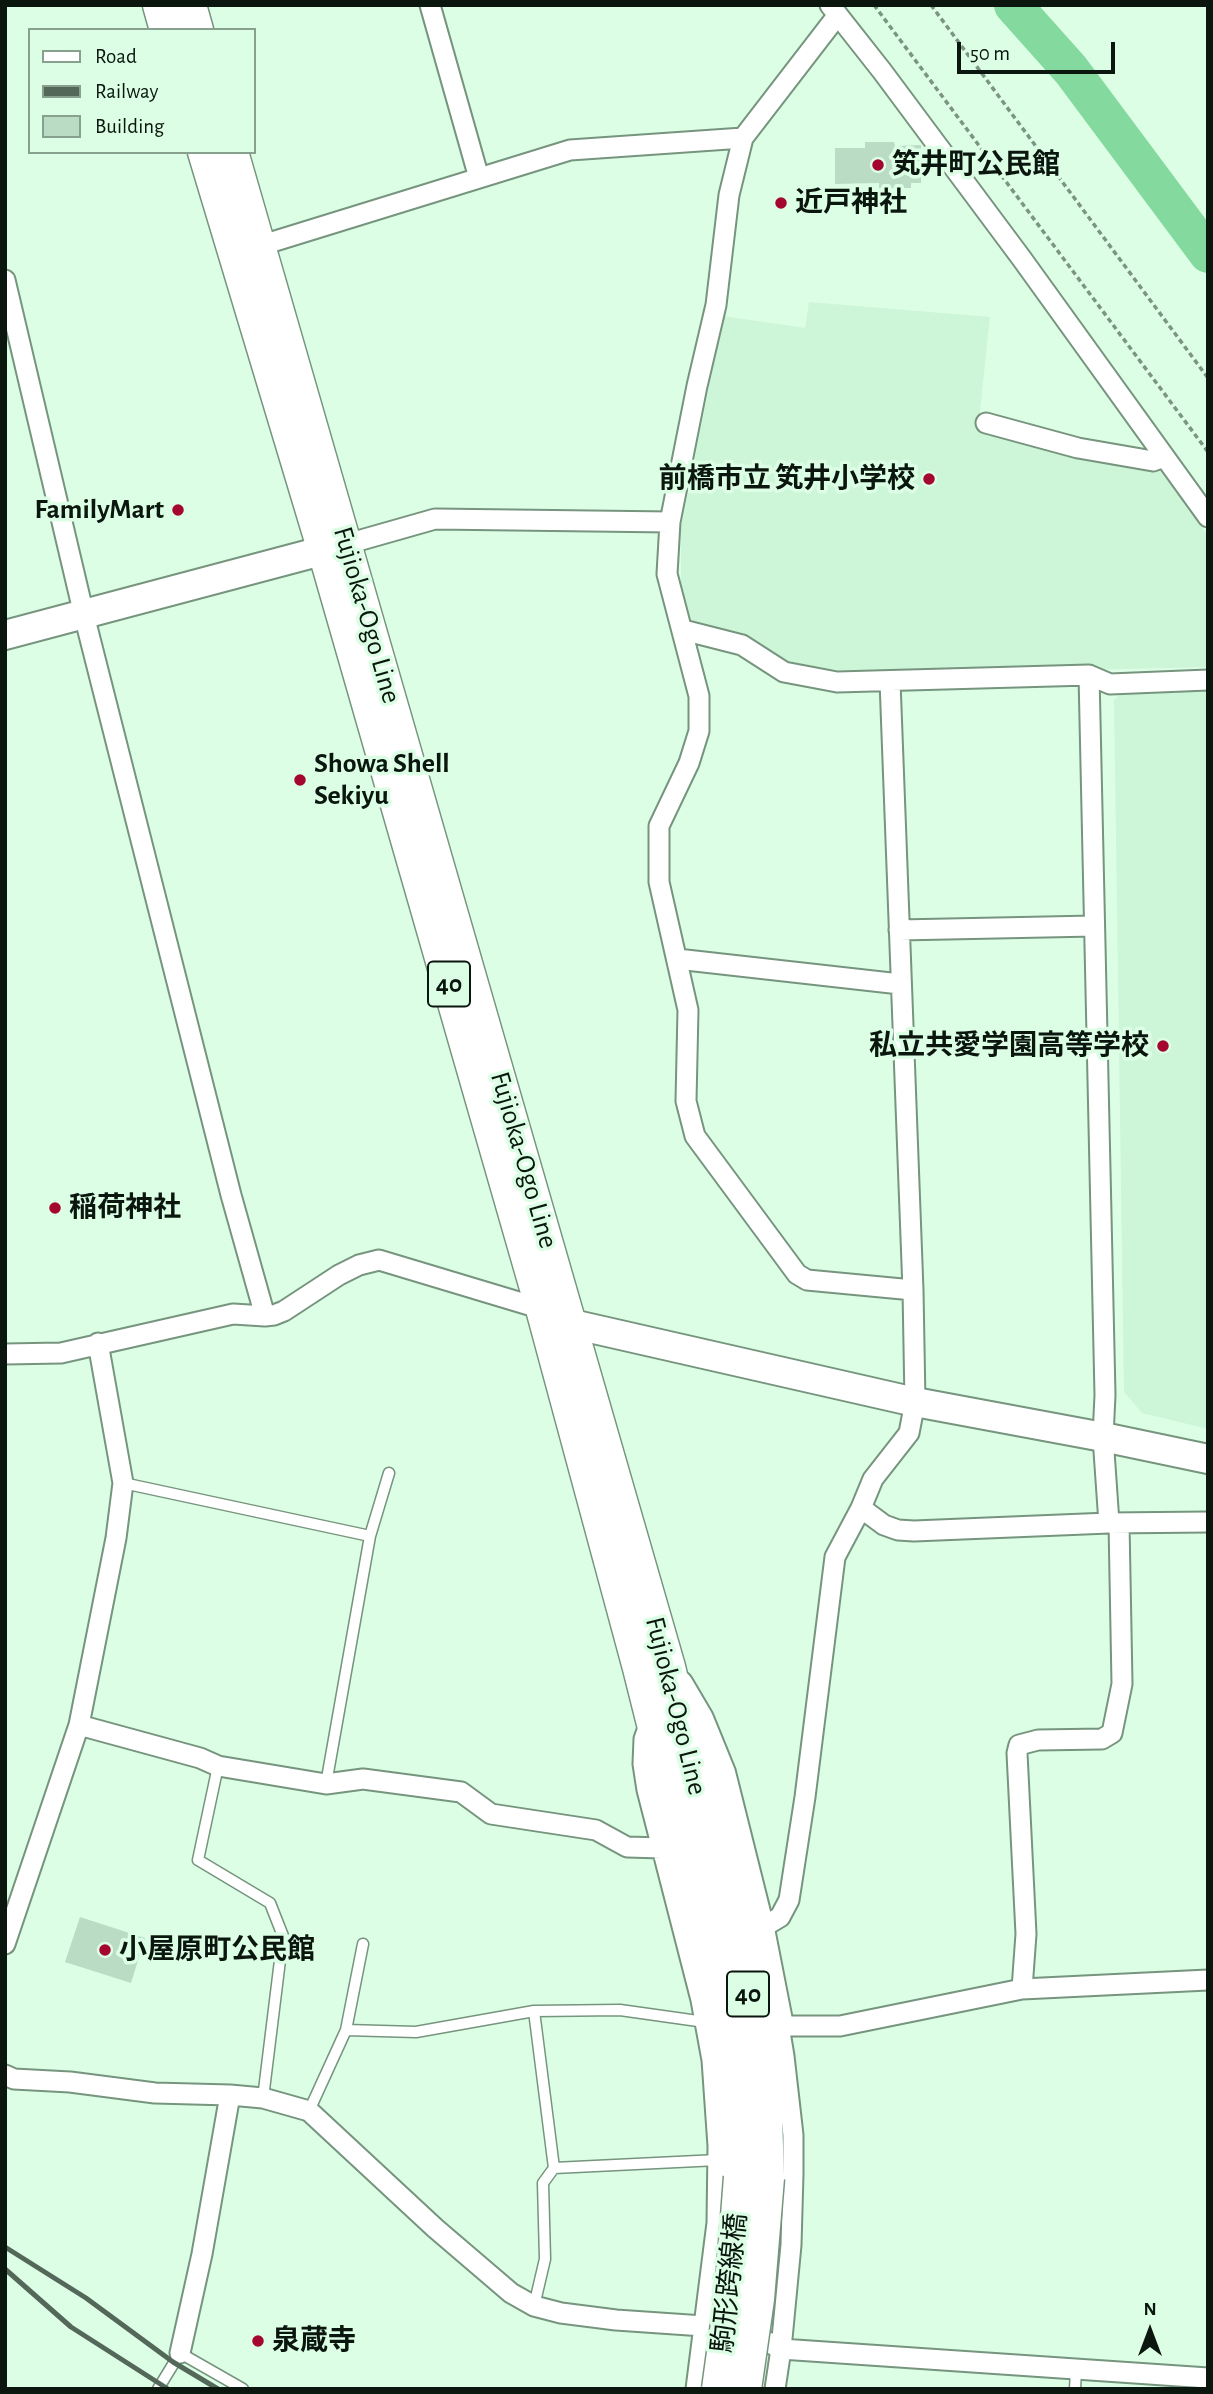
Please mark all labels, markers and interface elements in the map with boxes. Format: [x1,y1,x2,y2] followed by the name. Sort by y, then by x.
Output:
[28,28,256,154] legend
[961,28,1118,72] scale bar
[970,43,1010,64] text: 50 m
[95,46,137,67] text: Road
[95,81,158,102] text: Railway
[95,116,164,137] text: Building
[892,148,1060,182] place label: 笂井町公民館
[870,157,886,173] marker: 笂井町公民館
[795,186,907,220] place label: 近戸神社
[773,195,789,211] marker: 近戸神社
[659,462,915,496] place label: 前橋市立 笂井小学校
[921,471,937,487] marker: 前橋市立 笂井小学校
[35,493,164,527] place label: FamilyMart
[170,502,186,518] marker: FamilyMart
[326,523,408,707] street label: Fujioka-Ogo Line
[314,747,450,813] place label: Showa Shell Sekiyu
[292,772,308,788] marker: Showa Shell Sekiyu
[428,962,470,1007] road number: 40
[869,1029,1149,1063] place label: 私立共愛学園高等学校
[1155,1038,1171,1054] marker: 私立共愛学園高等学校
[483,1068,565,1252] street label: Fujioka-Ogo Line
[69,1191,181,1225] place label: 稲荷神社
[47,1200,63,1216] marker: 稲荷神社
[638,1613,714,1799] street label: Fujioka-Ogo Line
[119,1933,315,1967] place label: 小屋原町公民館
[97,1942,113,1958] marker: 小屋原町公民館
[727,1971,769,2016] road number: 40
[706,2212,754,2354] street label: 駒形跨線橋
[1115,2296,1185,2366] north arrow
[1143,2300,1157,2319] text: N
[272,2324,356,2358] place label: 泉蔵寺
[250,2333,266,2349] marker: 泉蔵寺

